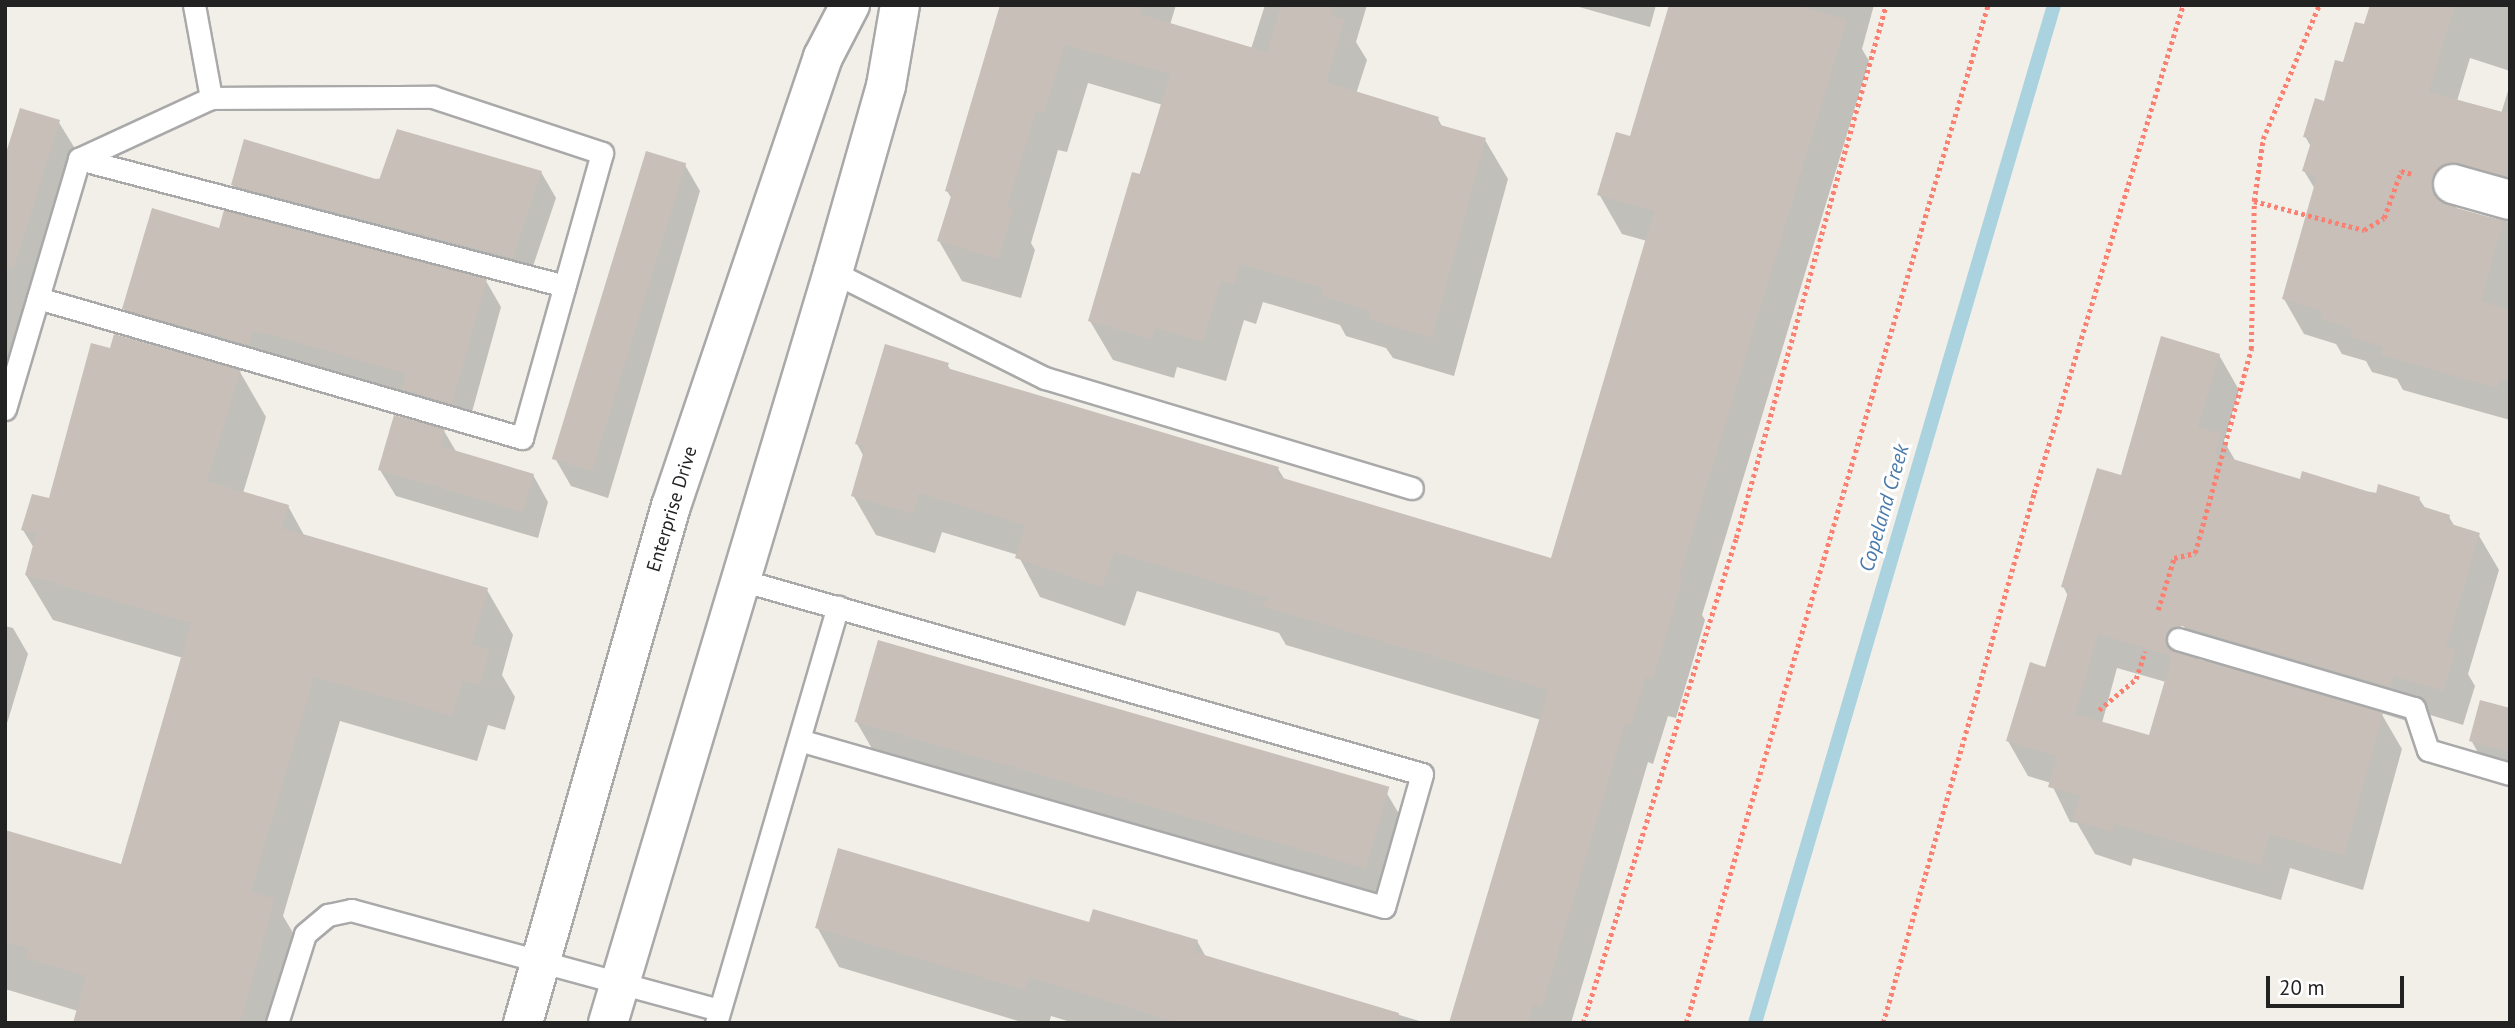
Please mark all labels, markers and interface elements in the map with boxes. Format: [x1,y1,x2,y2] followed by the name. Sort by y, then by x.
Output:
[1854,441,1914,575] water label: Copeland Creek
[642,443,702,575] street label: Enterprise Drive
[2270,962,2408,1006] scale bar
[2279,974,2325,1001] text: 20 m

